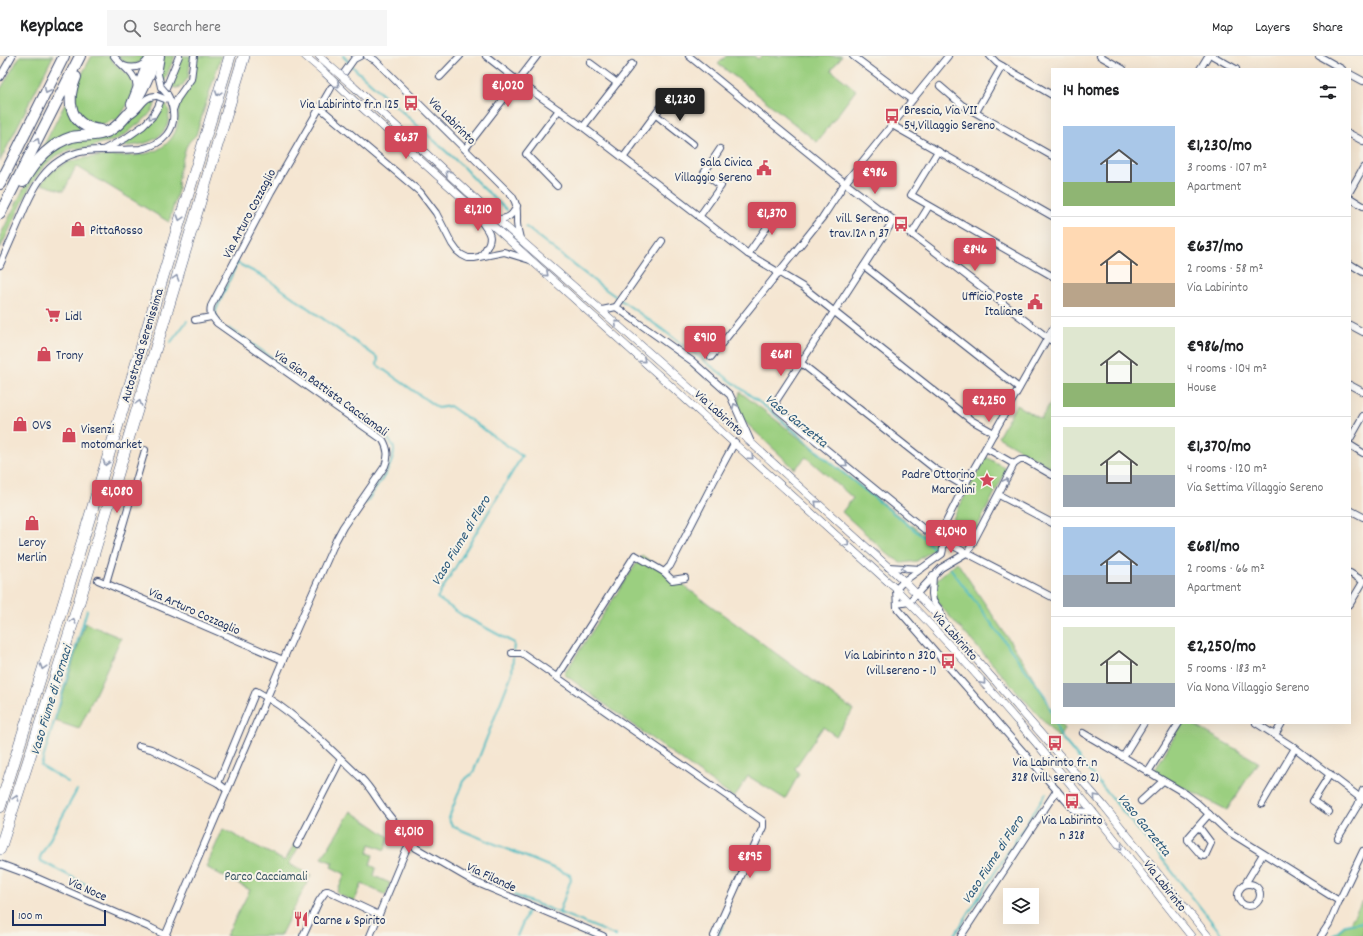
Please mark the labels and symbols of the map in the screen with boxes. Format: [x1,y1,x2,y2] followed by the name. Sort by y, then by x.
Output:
[475,74,541,108] pin: €1,020
[332,80,340,87] one-way arrow
[44,87,52,94] one-way arrow
[647,88,713,122] pin: €1,230
[214,90,223,97] one-way arrow
[402,94,420,112] bus stop icon: Via Labirinto fr.n 125
[423,94,480,150] street label: Via Labirinto
[300,96,399,115] place label: Via Labirinto fr.n 125
[904,102,995,136] place label: Brescia, Via VII 54,Villaggio Sereno
[883,107,901,125] bus stop icon: Brescia, Via VII 54,Villaggio Sereno
[149,112,156,120] one-way arrow
[382,126,430,160] pin: €637
[32,138,40,146] one-way arrow
[675,154,753,188] place label: Sala Civica Villaggio Sereno
[755,159,773,177] public building icon: Sala Civica Villaggio Sereno
[851,161,899,195] pin: €986
[219,166,282,262] street label: Via Arturo Cozzaglio
[445,171,453,178] one-way arrow
[445,198,511,232] pin: €1,210
[739,202,805,236] pin: €1,370
[829,210,889,244] place label: vill. Sereno trav.12^ n 37
[176,214,185,221] one-way arrow
[892,215,910,233] bus stop icon: vill. Sereno trav.12^ n 37
[69,220,87,238] shop icon: PittaRosso
[90,222,143,241] place label: PittaRosso
[951,238,999,272] pin: €846
[542,269,549,276] one-way arrow
[171,275,180,282] one-way arrow
[117,285,170,405] street label: Autostrada Serenissima
[962,288,1023,322] place label: Ufficio Poste Italiane
[1026,293,1044,311] public building icon: Ufficio Poste Italiane
[44,306,62,324] supermarket icon: Lidl
[65,308,82,327] place label: Lidl
[614,320,621,327] one-way arrow
[681,326,729,360] pin: €910
[757,343,805,377] pin: €681
[35,345,53,363] shop icon: Trony
[269,346,392,442] street label: Via Gian Battista Cacciamali
[56,347,84,366] place label: Trony
[639,356,646,363] one-way arrow
[689,386,747,441] street label: Via Labirinto
[956,389,1022,423] pin: €2,250
[760,390,833,454] water label: Vaso Garzetta
[134,399,143,406] one-way arrow
[732,403,740,410] one-way arrow
[11,415,29,433] shop icon: OVS
[32,417,52,436] place label: OVS
[81,421,142,455] place label: Visenzi motomarket
[60,426,78,444] shop icon: Visenzi motomarket
[746,452,753,459] one-way arrow
[102,459,111,466] one-way arrow
[840,459,847,466] one-way arrow
[902,466,976,500] place label: Padre Ottorino Marcolini
[978,471,996,489] place icon: Padre Ottorino Marcolini
[1001,478,1009,485] one-way arrow
[84,480,150,514] pin: €1,080
[427,492,497,590] water label: Vaso Fiume di Flero
[815,501,822,508] one-way arrow
[23,514,41,532] shop icon: Leroy Merlin
[918,520,984,554] pin: €1,040
[17,534,47,568] place label: Leroy Merlin
[842,539,850,547] one-way arrow
[901,563,907,572] one-way arrow
[145,584,243,641] street label: Via Arturo Cozzaglio
[927,608,982,666] street label: Via Labirinto
[68,618,77,625] one-way arrow
[26,641,79,758] water label: Vaso Fiume di Fornaci
[845,647,936,681] place label: Via Labirinto n 320 (vill.sereno - 1)
[939,652,957,670] bus stop icon: Via Labirinto n 320 (vill.sereno - 1)
[40,664,48,671] one-way arrow
[978,678,985,685] one-way arrow
[1046,734,1064,752] bus stop icon: Via Labirinto fr. n 328 (vill. sereno 2)
[1011,754,1099,788] place label: Via Labirinto fr. n 328 (vill. sereno 2)
[1112,789,1176,862] water label: Vaso Garzetta
[1063,792,1081,810] bus stop icon: Via Labirinto n 328
[1093,794,1100,801] one-way arrow
[11,795,20,802] one-way arrow
[958,811,1030,908] water label: Vaso Fiume di Flero
[1042,812,1103,846] place label: Via Labirinto n 328
[376,820,442,854] pin: €1,010
[1115,842,1122,849] one-way arrow
[726,845,774,879] pin: €895
[1138,857,1190,917] street label: Via Labirinto
[463,858,519,898] street label: Via Filande
[225,868,308,887] park label: Parco Cacciamali
[64,873,110,907] street label: Via Noce
[12,908,106,927] scale bar
[292,910,310,928] restaurant icon: Carne & Spirito
[313,912,386,931] place label: Carne & Spirito

